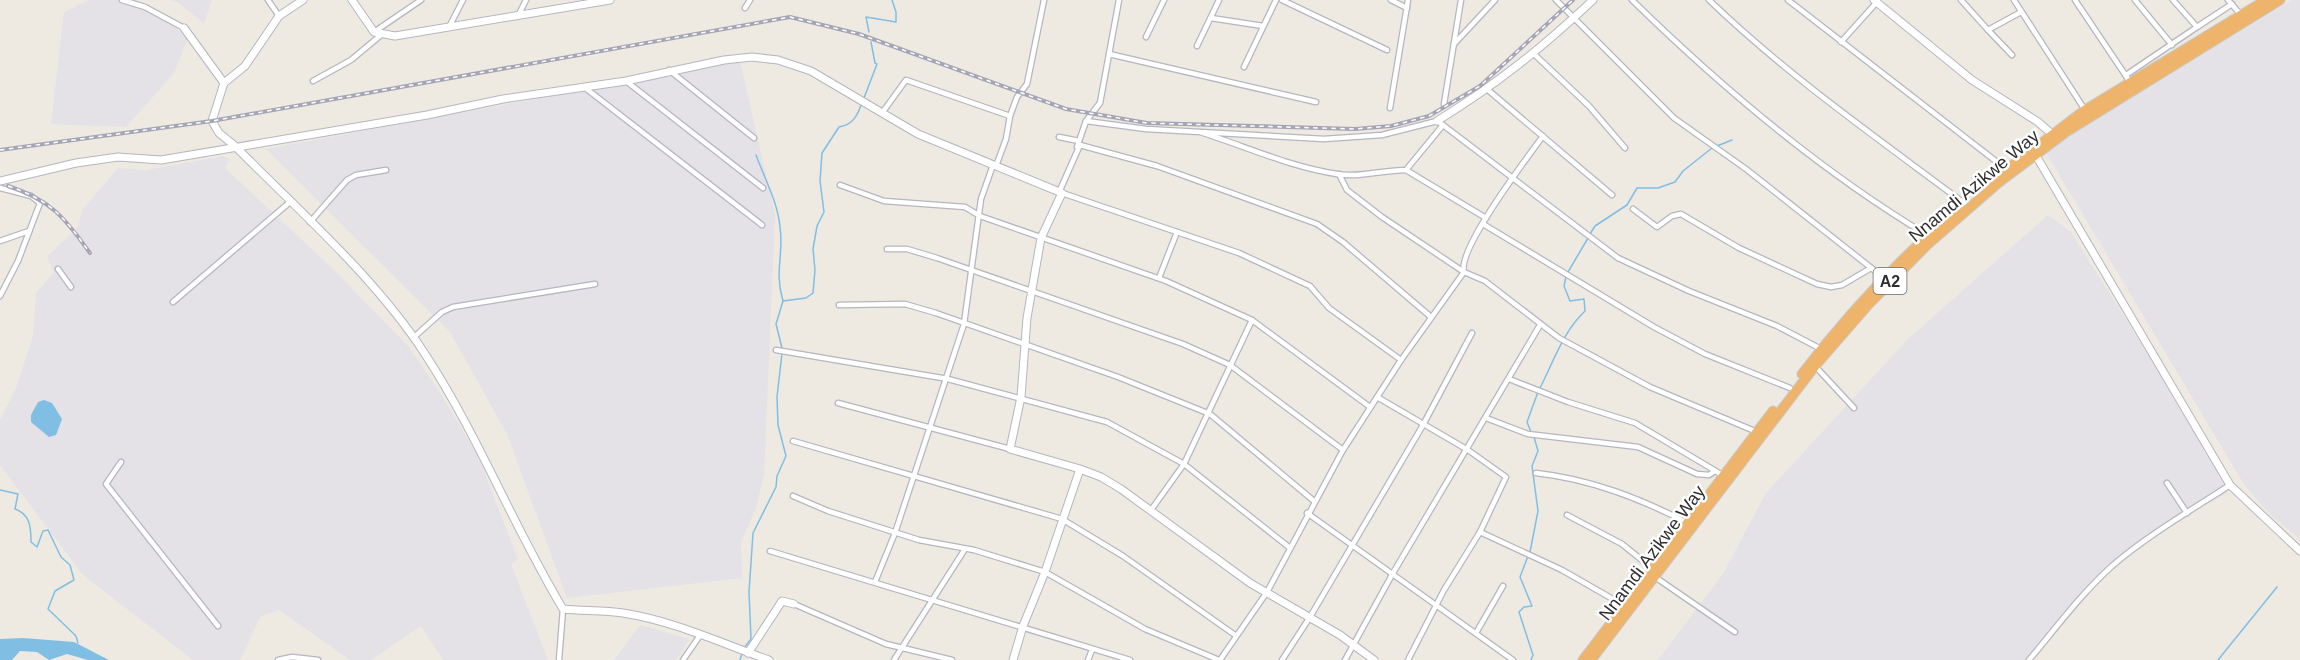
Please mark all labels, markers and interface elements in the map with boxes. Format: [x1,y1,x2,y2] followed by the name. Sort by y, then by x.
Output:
[1905,126,2043,246] street label: Nnamdi Azikwe Way
[1874,268,1906,294] road number: A2
[1595,482,1709,624] street label: Nnamdi Azikwe Way

